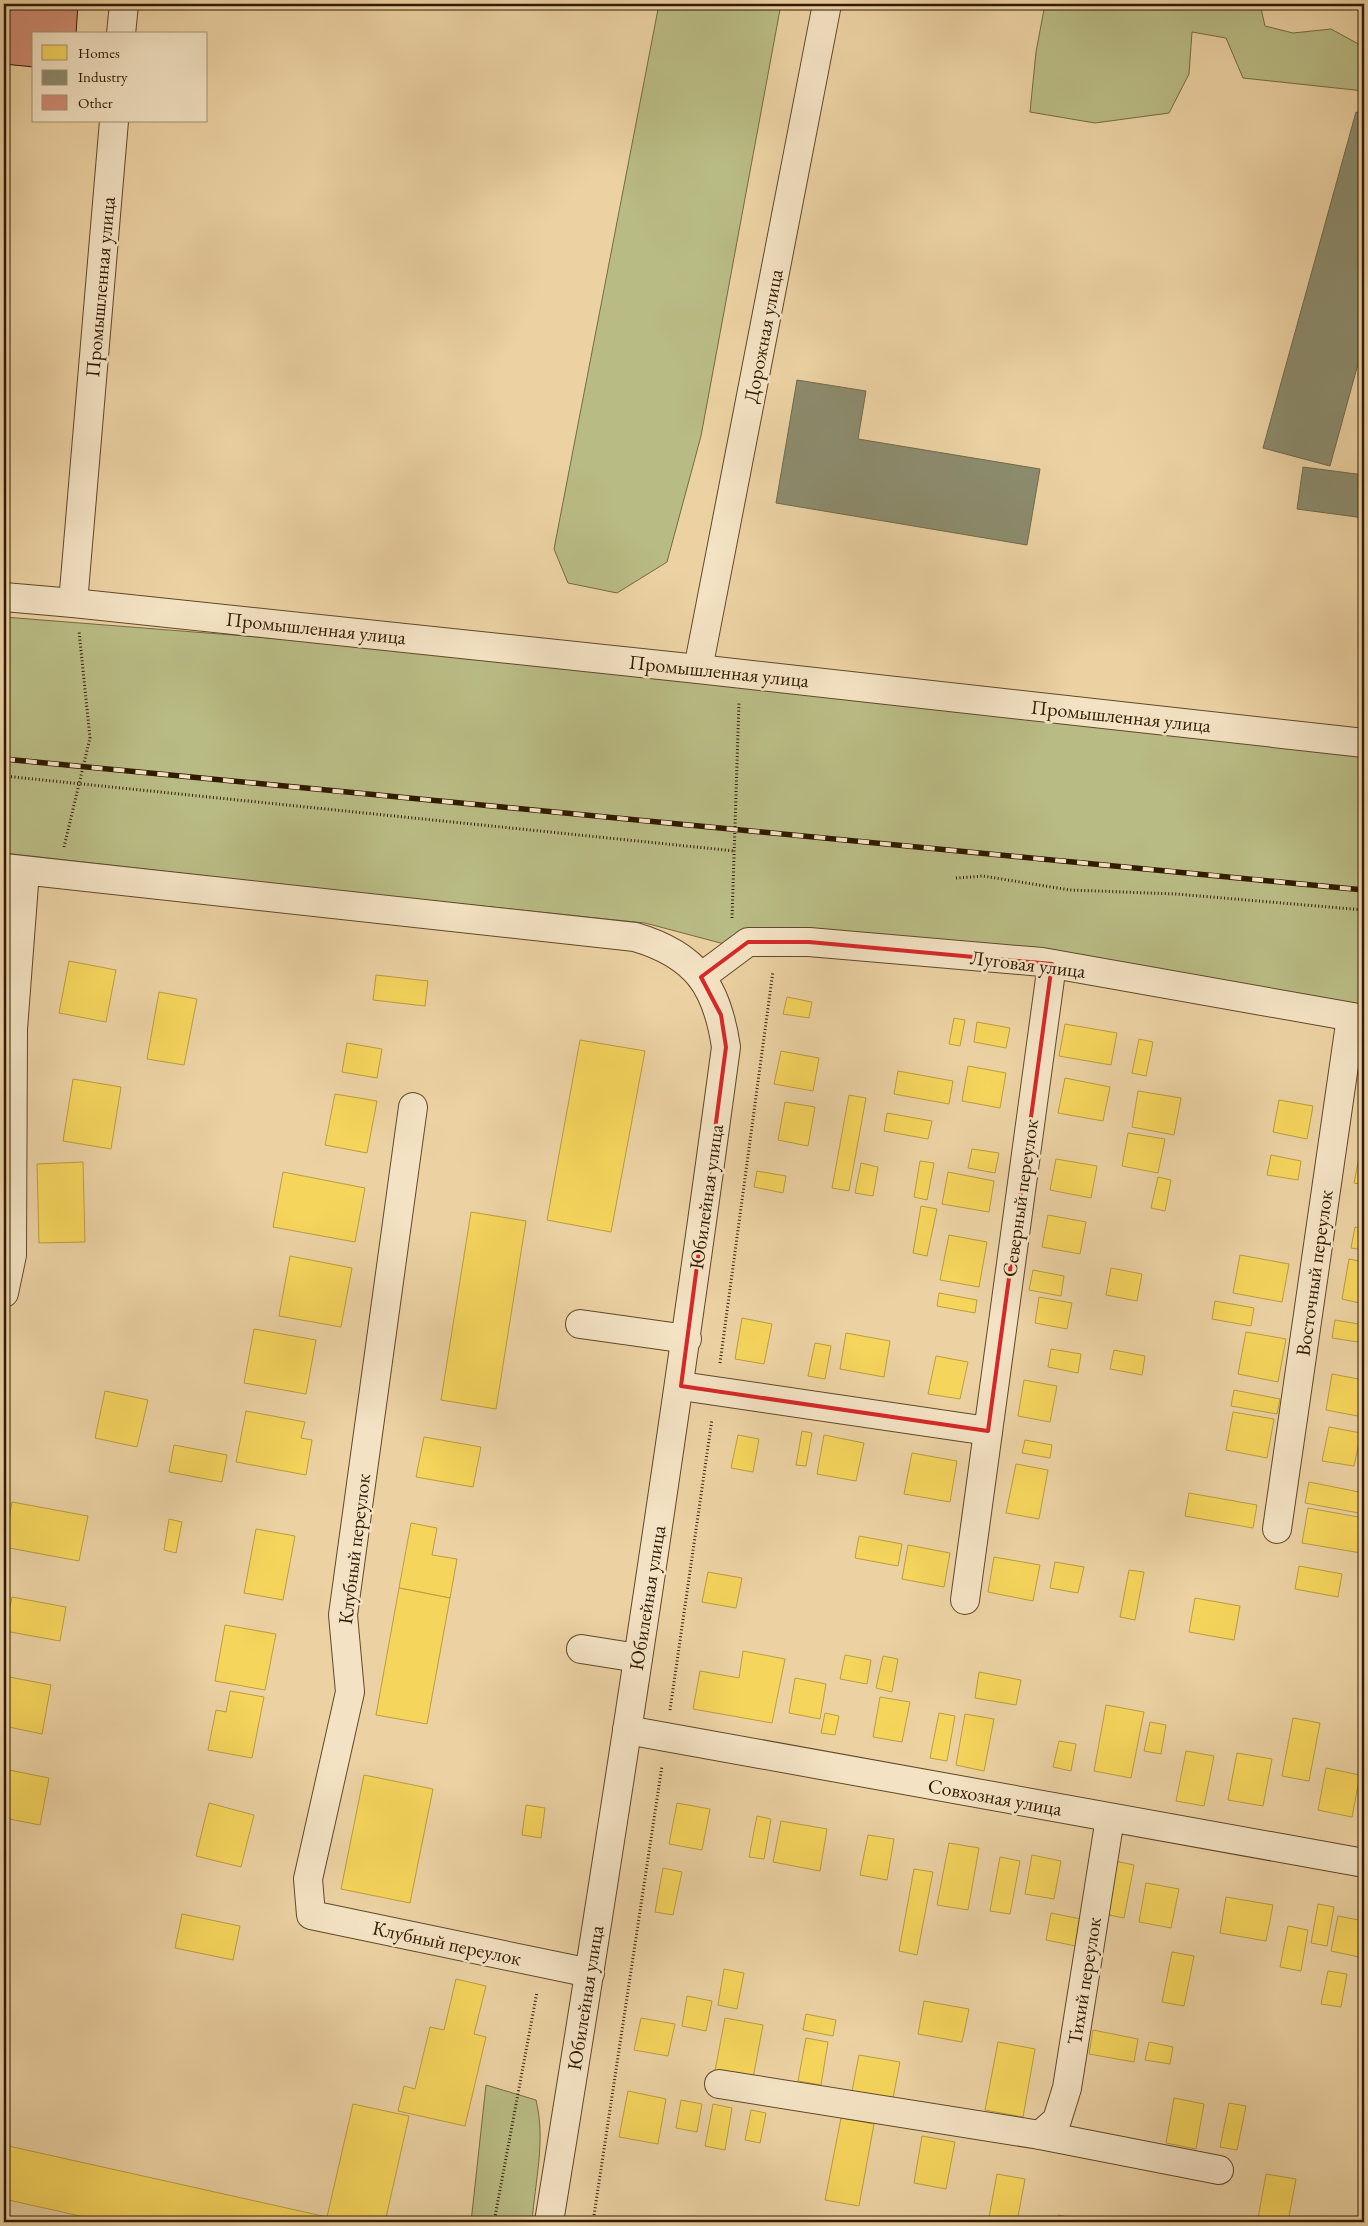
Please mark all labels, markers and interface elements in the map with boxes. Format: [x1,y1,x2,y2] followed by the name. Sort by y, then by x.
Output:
[32,32,208,122] legend
[78,43,120,62] text: Homes
[78,67,128,86] text: Industry
[78,93,113,112] text: Other
[79,196,121,378] street label: Промышленная улица
[737,267,789,405] street label: Дорожная улица
[225,606,407,650] street label: Промышленная улица
[628,649,810,693] street label: Промышленная улица
[1030,694,1212,738] street label: Промышленная улица
[969,944,1087,984] street label: Луговая улица
[996,1117,1044,1279] street label: Северный переулок
[683,1123,729,1271] street label: Юбилейная улица
[1289,1188,1339,1358] street label: Восточный переулок
[332,1472,376,1626] street label: Клубный переулок
[623,1524,671,1672] street label: Юбилейная улица
[926,1772,1064,1822] street label: Совхозная улица
[370,1915,524,1972] street label: Клубный переулок
[1061,1915,1107,2047] street label: Тихий переулок
[561,1924,609,2072] street label: Юбилейная улица

